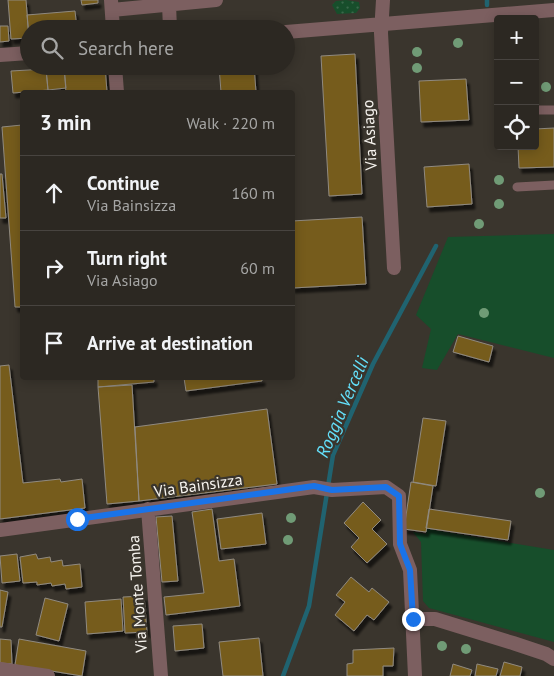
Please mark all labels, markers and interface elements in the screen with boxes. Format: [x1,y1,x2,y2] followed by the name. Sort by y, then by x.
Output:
[494,15,539,150] map controls
[494,15,539,60] button: +
[20,20,295,75] search box
[38,34,66,62] icon: search
[78,36,174,60] text: Search here
[494,60,539,105] button: −
[357,99,381,172] street label: Via Asiago
[494,105,539,150] button: locate
[40,109,91,136] text: 3 min
[186,113,275,133] text: Walk · 220 m
[87,171,159,195] text: Continue
[40,179,68,207] icon: ahead
[232,183,275,203] text: 160 m
[87,195,176,215] text: Via Bainsizza
[87,246,167,270] text: Turn right
[40,254,68,282] icon: right
[240,258,275,278] text: 60 m
[87,270,158,290] text: Via Asiago
[40,329,68,357] icon: arrive
[87,331,253,355] text: Arrive at destination
[310,352,374,461] water label: Roggia Vercelli
[151,469,244,501] street label: Via Bainsizza
[66,508,89,531] route start
[123,535,151,654] street label: Via Monte Tomba
[402,608,425,631] route end

